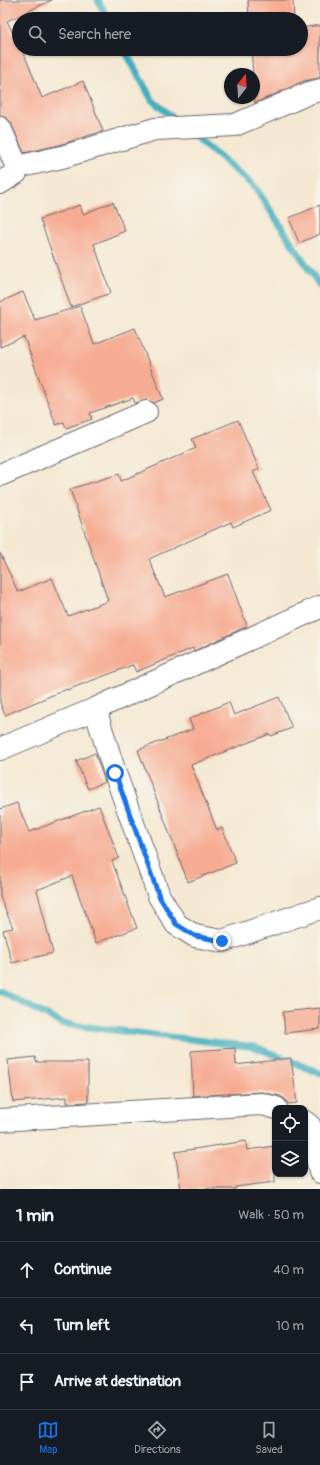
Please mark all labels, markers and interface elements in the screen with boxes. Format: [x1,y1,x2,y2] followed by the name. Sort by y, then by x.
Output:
[12,12,308,56] search box
[26,23,48,45] icon: search
[58,25,131,44] text: Search here
[224,68,260,104] north arrow
[106,764,124,782] route start
[213,932,231,950] route end
[272,1105,308,1177] map controls
[272,1105,308,1141] button: locate
[272,1141,308,1177] button: layers
[16,1205,54,1226] text: 1 min
[238,1207,304,1223] text: Walk · 50 m
[16,1259,38,1281] icon: ahead
[54,1260,112,1279] text: Continue
[273,1262,304,1278] text: 40 m
[16,1315,38,1337] icon: left
[54,1316,110,1335] text: Turn left
[276,1318,304,1334] text: 10 m
[16,1371,38,1393] icon: arrive
[54,1372,181,1391] text: Arrive at destination
[37,1419,59,1456] tab: Map
[134,1419,181,1456] tab: Directions
[255,1419,283,1456] tab: Saved

